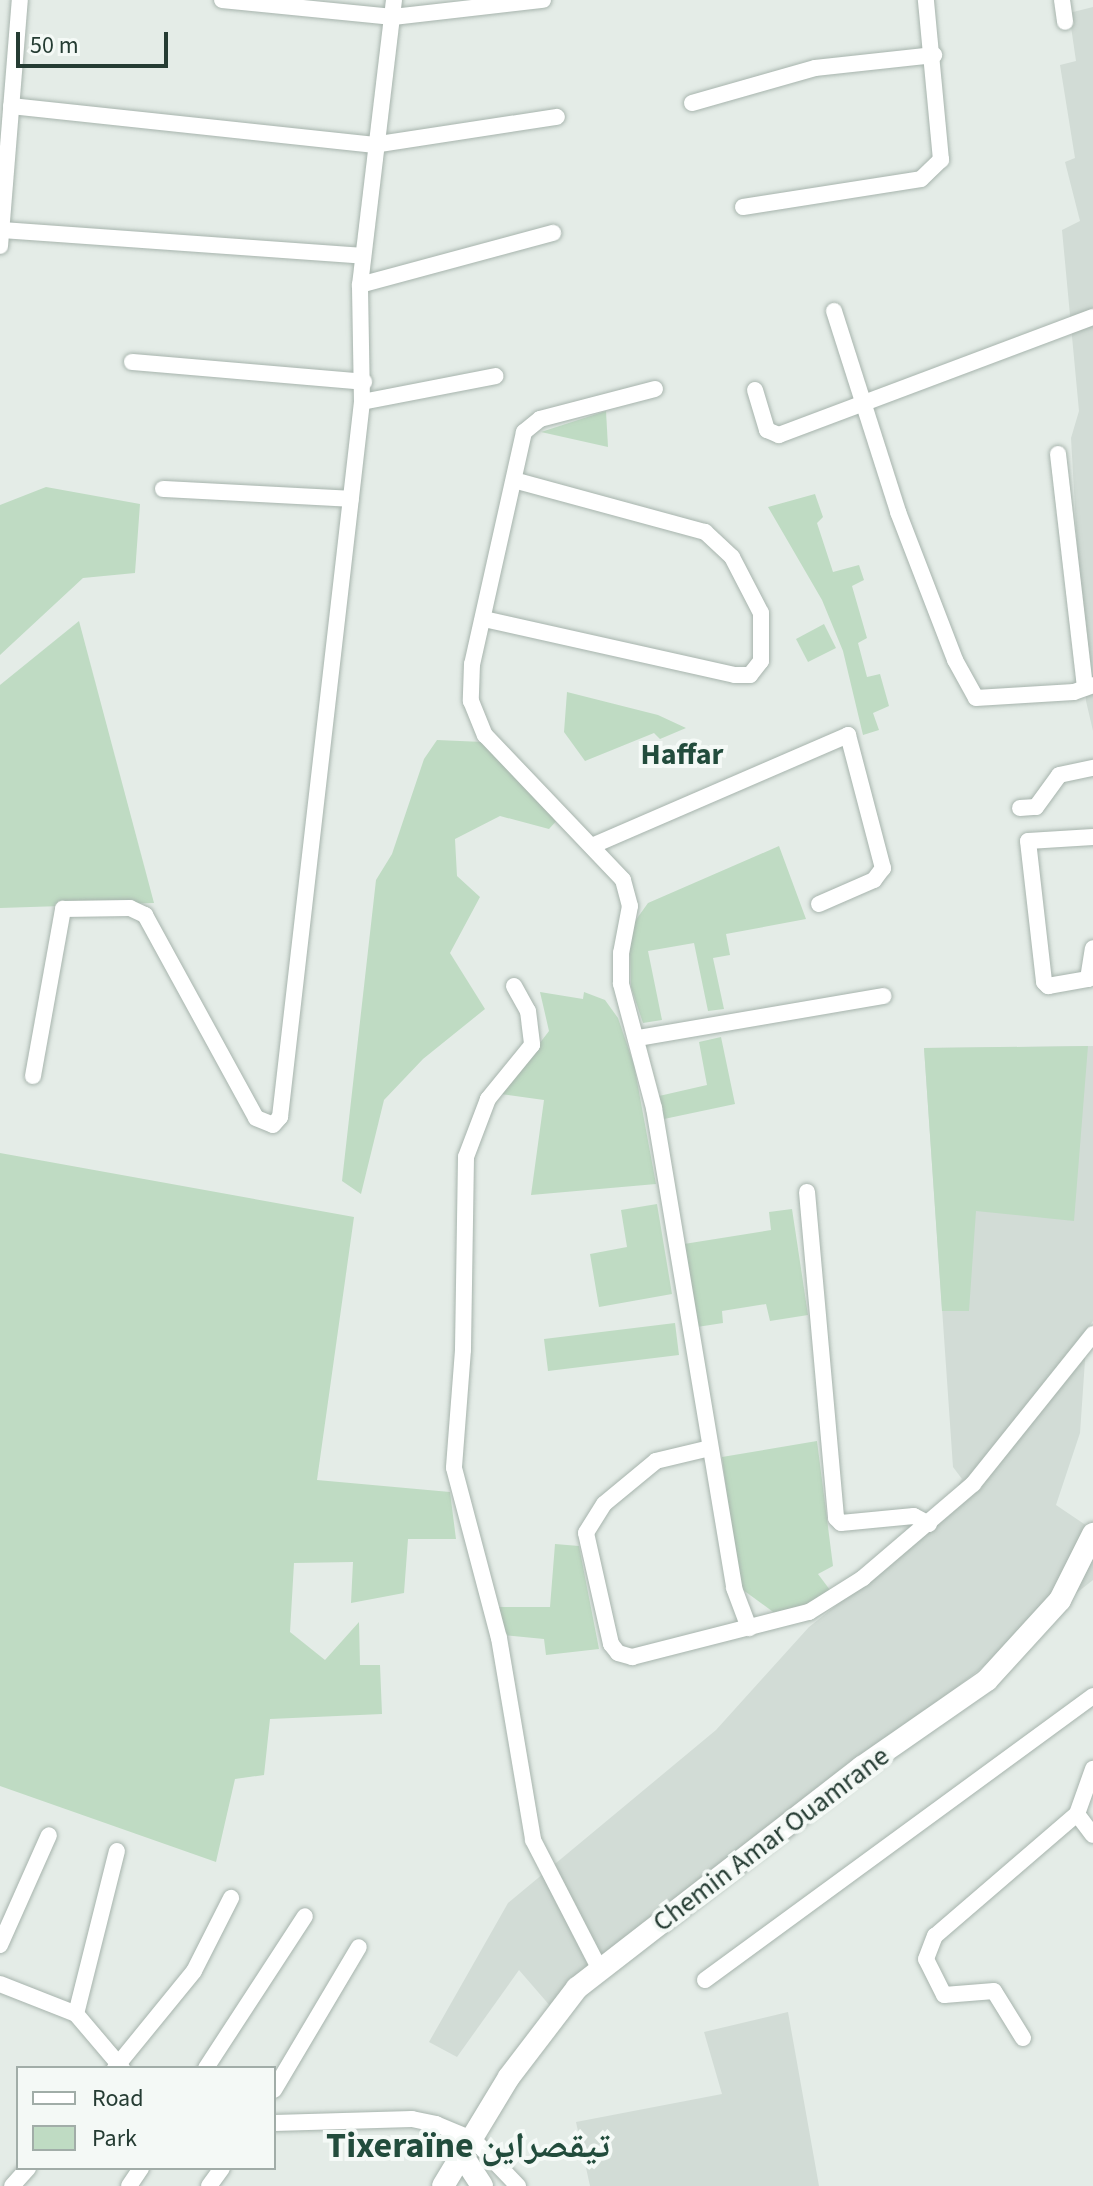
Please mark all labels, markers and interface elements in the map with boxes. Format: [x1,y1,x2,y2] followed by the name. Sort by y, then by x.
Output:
[20,16,172,66] scale bar
[30,28,79,63] text: 50 m
[641,737,723,773] district label: Haffar
[646,1739,896,1939] street label: Chemin Amar Ouamrane
[16,2066,276,2170] legend
[92,2081,144,2116] text: Road
[92,2121,137,2156] text: Park
[326,2124,610,2168] district label: Tixeraïne تيقصراين

